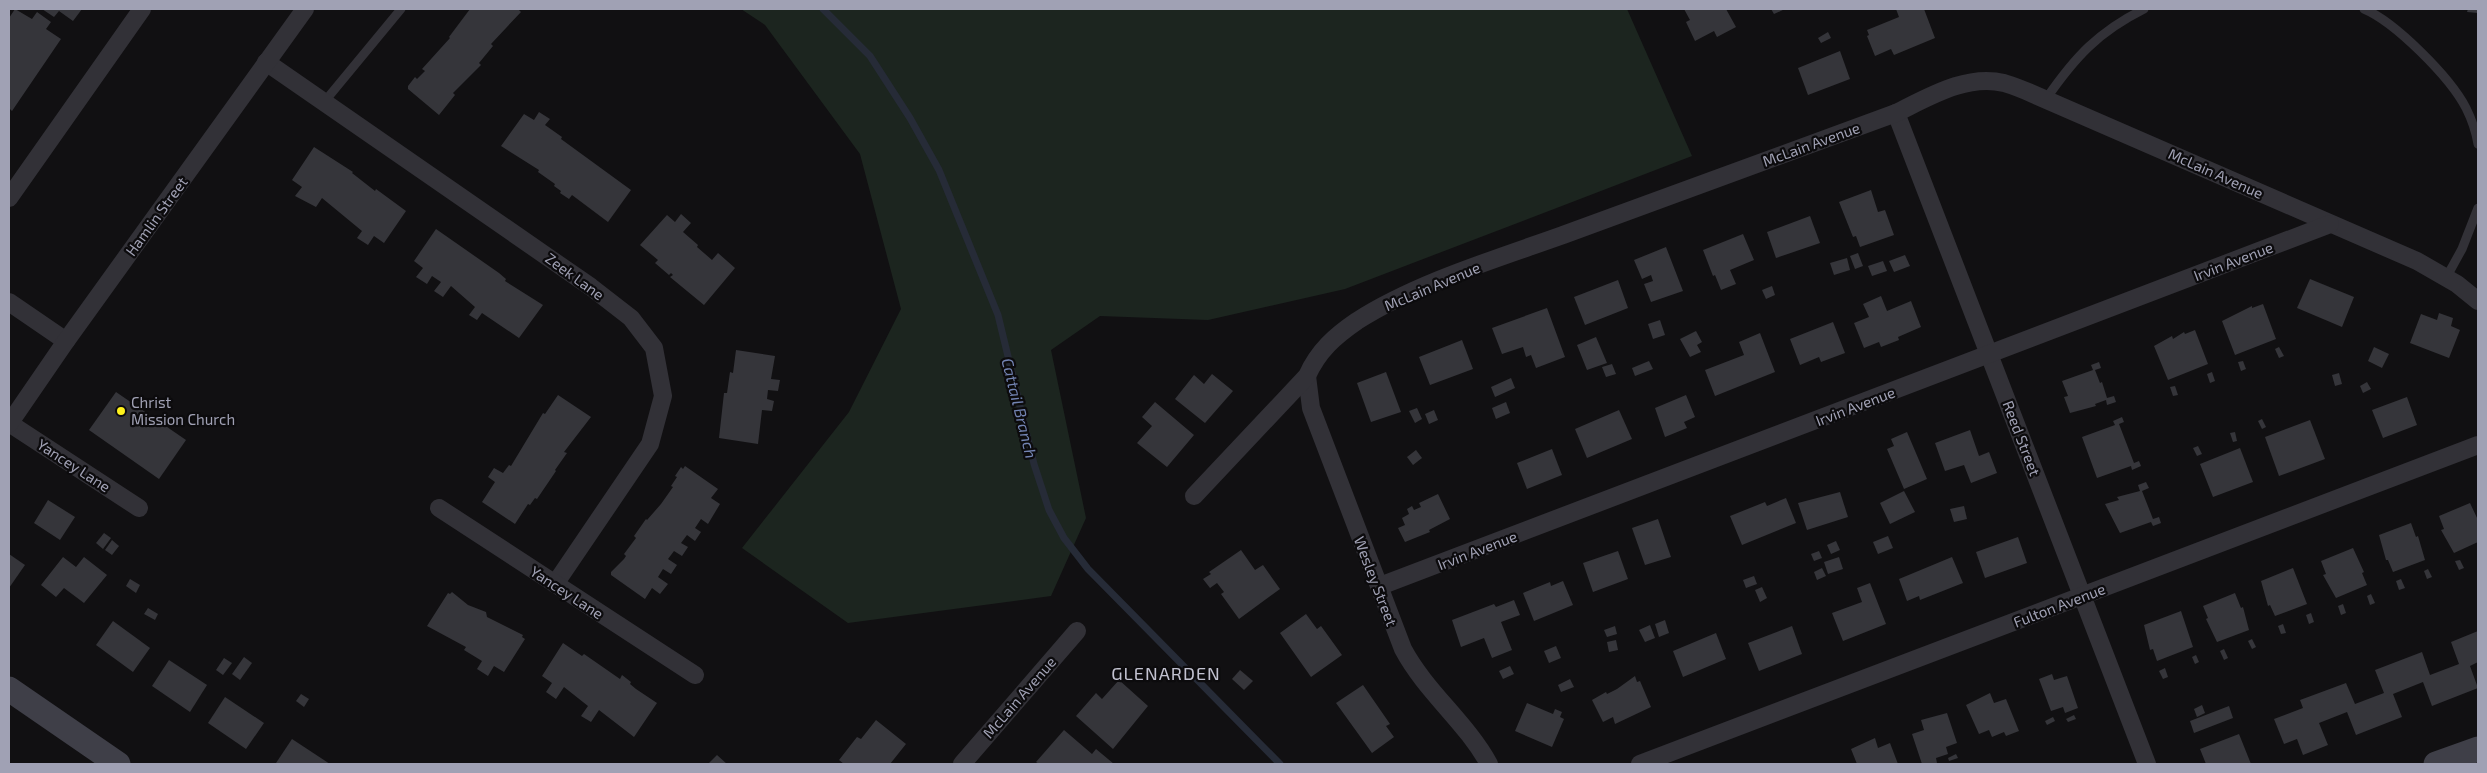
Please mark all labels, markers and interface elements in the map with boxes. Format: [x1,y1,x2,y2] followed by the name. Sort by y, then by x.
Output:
[1760,118,1862,170] street label: McLain Avenue
[2166,144,2266,202] street label: McLain Avenue
[121,173,191,259] street label: Hamlin Street
[2191,238,2275,284] street label: Irvin Avenue
[542,249,608,303] street label: Zeek Lane
[1381,258,1483,314] street label: McLain Avenue
[998,356,1042,460] water label: Cattail Branch
[1813,383,1897,429] street label: Irvin Avenue
[131,393,235,428] place label: Christ Mission Church
[1999,398,2045,478] street label: Reed Street
[115,405,127,417] marker: Christ Mission Church
[34,435,114,495] street label: Yancey Lane
[1435,527,1519,573] street label: Irvin Avenue
[1351,534,1401,629] street label: Wesley Street
[527,562,607,622] street label: Yancey Lane
[2011,579,2107,631] street label: Fulton Avenue
[979,653,1059,741] street label: McLain Avenue
[1111,662,1221,684] district label: GLENARDEN

